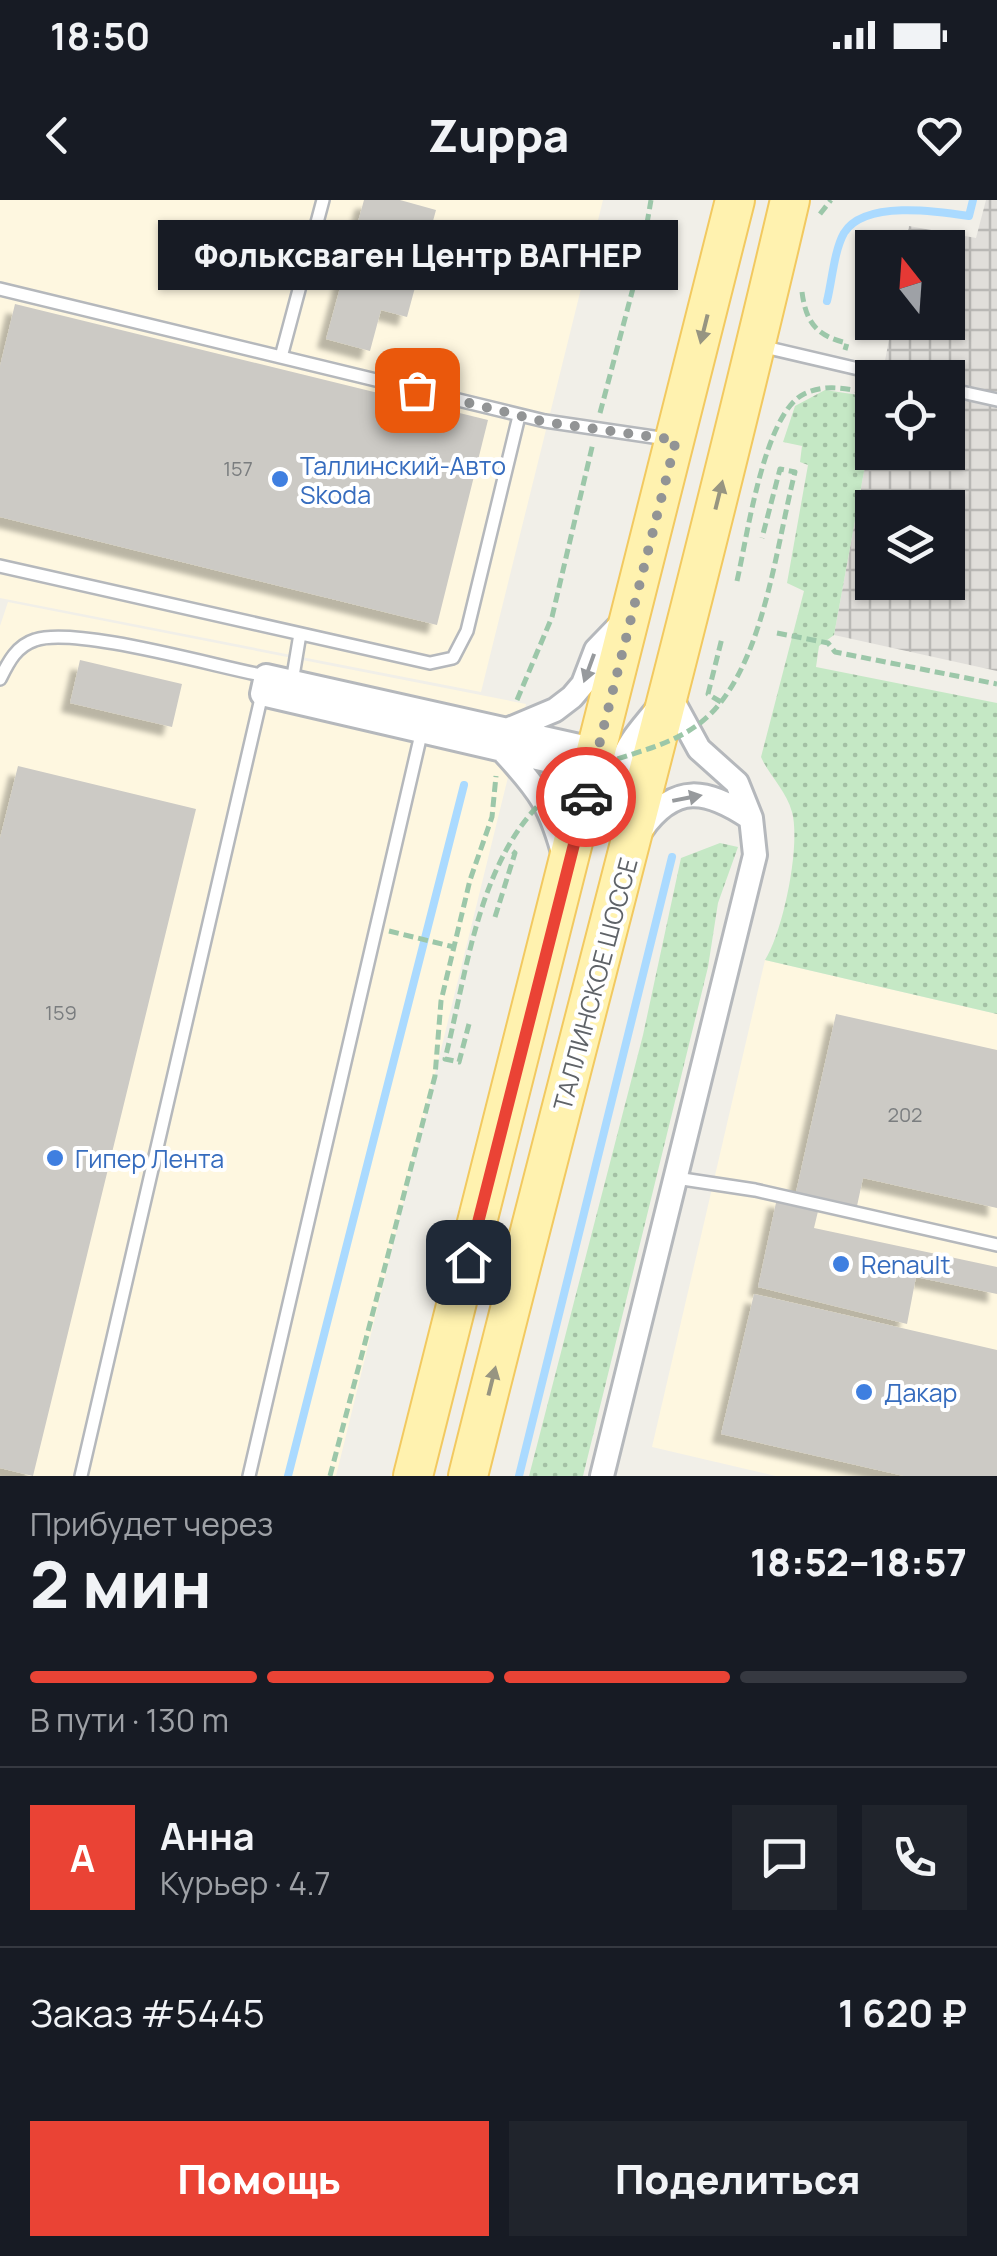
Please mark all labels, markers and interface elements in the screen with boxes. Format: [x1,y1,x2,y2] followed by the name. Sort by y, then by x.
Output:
[50,9,150,61] text: 18:50
[428,104,569,166] text: Zuppa
[30,108,85,163] icon: back
[912,108,967,163] icon: heart
[157,220,677,290] callout: Фольксваген Центр ВАГНЕР
[855,230,965,340] north arrow
[855,230,965,600] map controls
[194,233,642,277] text: Фольксваген Центр ВАГНЕР
[695,314,711,345] one-way arrow
[375,348,460,433] pin
[855,360,965,470] button: locate
[390,363,445,418] icon: bag
[300,448,506,512] place label: Таллинский-Авто Skoda
[223,455,253,482] house number: 157
[269,468,291,490] marker: Таллинский-Авто Skoda
[712,479,728,510] one-way arrow
[855,490,965,600] button: layers
[581,654,596,684] one-way arrow
[536,747,636,847] courier
[559,770,614,825] icon: car
[672,790,703,806] one-way arrow
[544,854,646,1114] street label: ТАЛЛИНСКОЕ ШОССЕ
[45,999,77,1026] house number: 159
[888,1101,923,1128] house number: 202
[75,1141,224,1176] place label: Гипер Лента
[44,1147,66,1169] marker: Гипер Лента
[426,1220,511,1305] pin
[441,1235,496,1290] icon: home
[861,1247,950,1282] place label: Renault
[830,1253,852,1275] marker: Renault
[485,1365,500,1396] one-way arrow
[884,1375,957,1410] place label: Дакар
[853,1381,875,1403] marker: Дакар
[30,1502,273,1546] text: Прибудет через
[750,1535,967,1587] text: 18:52–18:57
[30,1539,212,1628] text: 2 мин
[30,1698,229,1742] text: В пути · 130 m
[732,1805,837,1910] button: chat
[862,1805,967,1910] button: phone
[160,1809,255,1861] text: Анна
[70,1831,95,1883] text: А
[160,1861,331,1905] text: Курьер · 4.7
[30,1986,265,2038] text: Заказ #5445
[838,1986,967,2038] text: 1 620 ₽
[30,2121,489,2236] button: Помощь
[509,2121,967,2236] button: Поделиться

